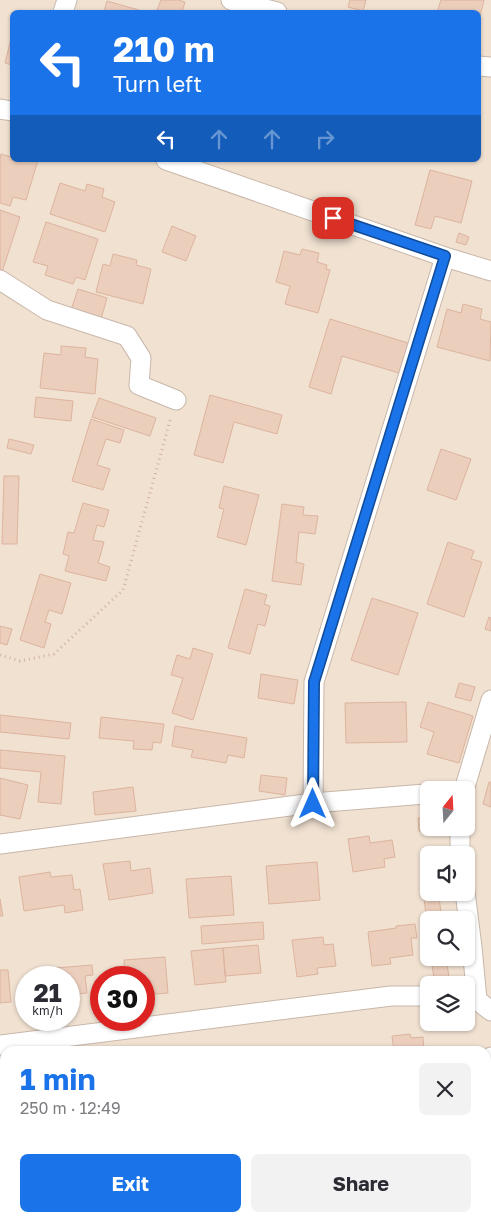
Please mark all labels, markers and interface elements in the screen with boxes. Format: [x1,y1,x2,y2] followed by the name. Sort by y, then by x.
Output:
[113,28,215,70] text: 210 m
[30,30,95,95] icon: left
[113,70,202,97] text: Turn left
[152,125,180,153] icon: left
[205,125,233,153] icon: ahead
[258,125,286,153] icon: ahead
[311,125,339,153] icon: right
[312,197,354,239] pin
[319,204,347,232] icon: arrive
[286,777,338,829] position arrow
[420,781,475,836] north arrow
[420,781,475,1031] map controls
[420,846,475,901] button: sound
[420,911,475,966] button: search
[90,966,155,1031] speed limit sign: 30
[420,976,475,1031] button: layers
[33,977,62,1008] text: 21
[32,1003,63,1018] text: km/h
[20,1061,96,1097] text: 1 min
[419,1063,471,1115] button: close
[20,1098,121,1118] text: 250 m · 12:49
[20,1154,241,1212] button: Exit
[251,1154,471,1212] button: Share

